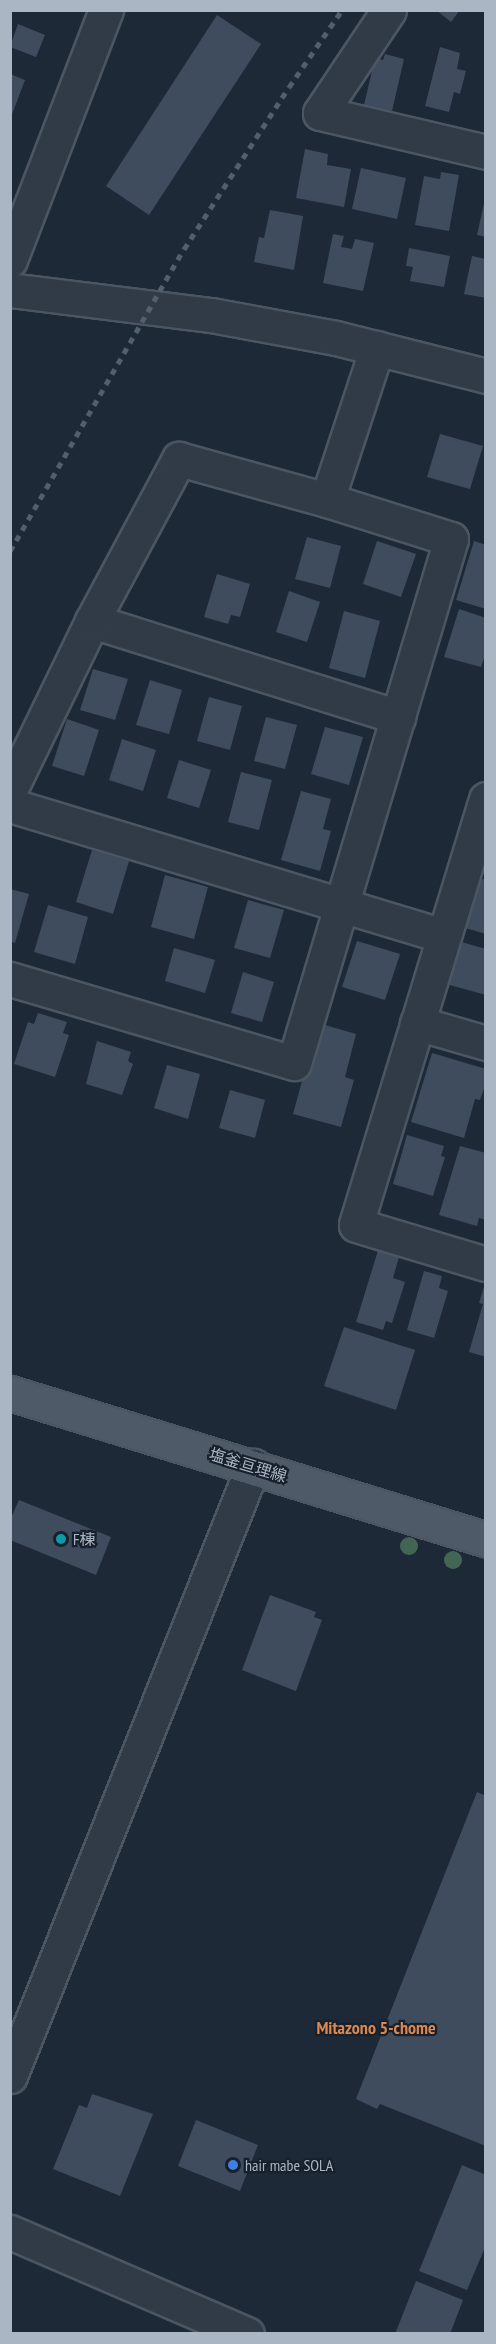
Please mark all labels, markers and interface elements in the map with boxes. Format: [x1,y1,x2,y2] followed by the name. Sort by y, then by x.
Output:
[207,1444,289,1486] street label: 塩釜亘理線
[73,1529,96,1549] place label: F棟
[54,1532,68,1546] marker: F棟
[316,2017,436,2039] district label: Mitazono 5-chome
[245,2155,333,2175] place label: hair mabe SOLA
[226,2158,240,2172] marker: hair mabe SOLA

